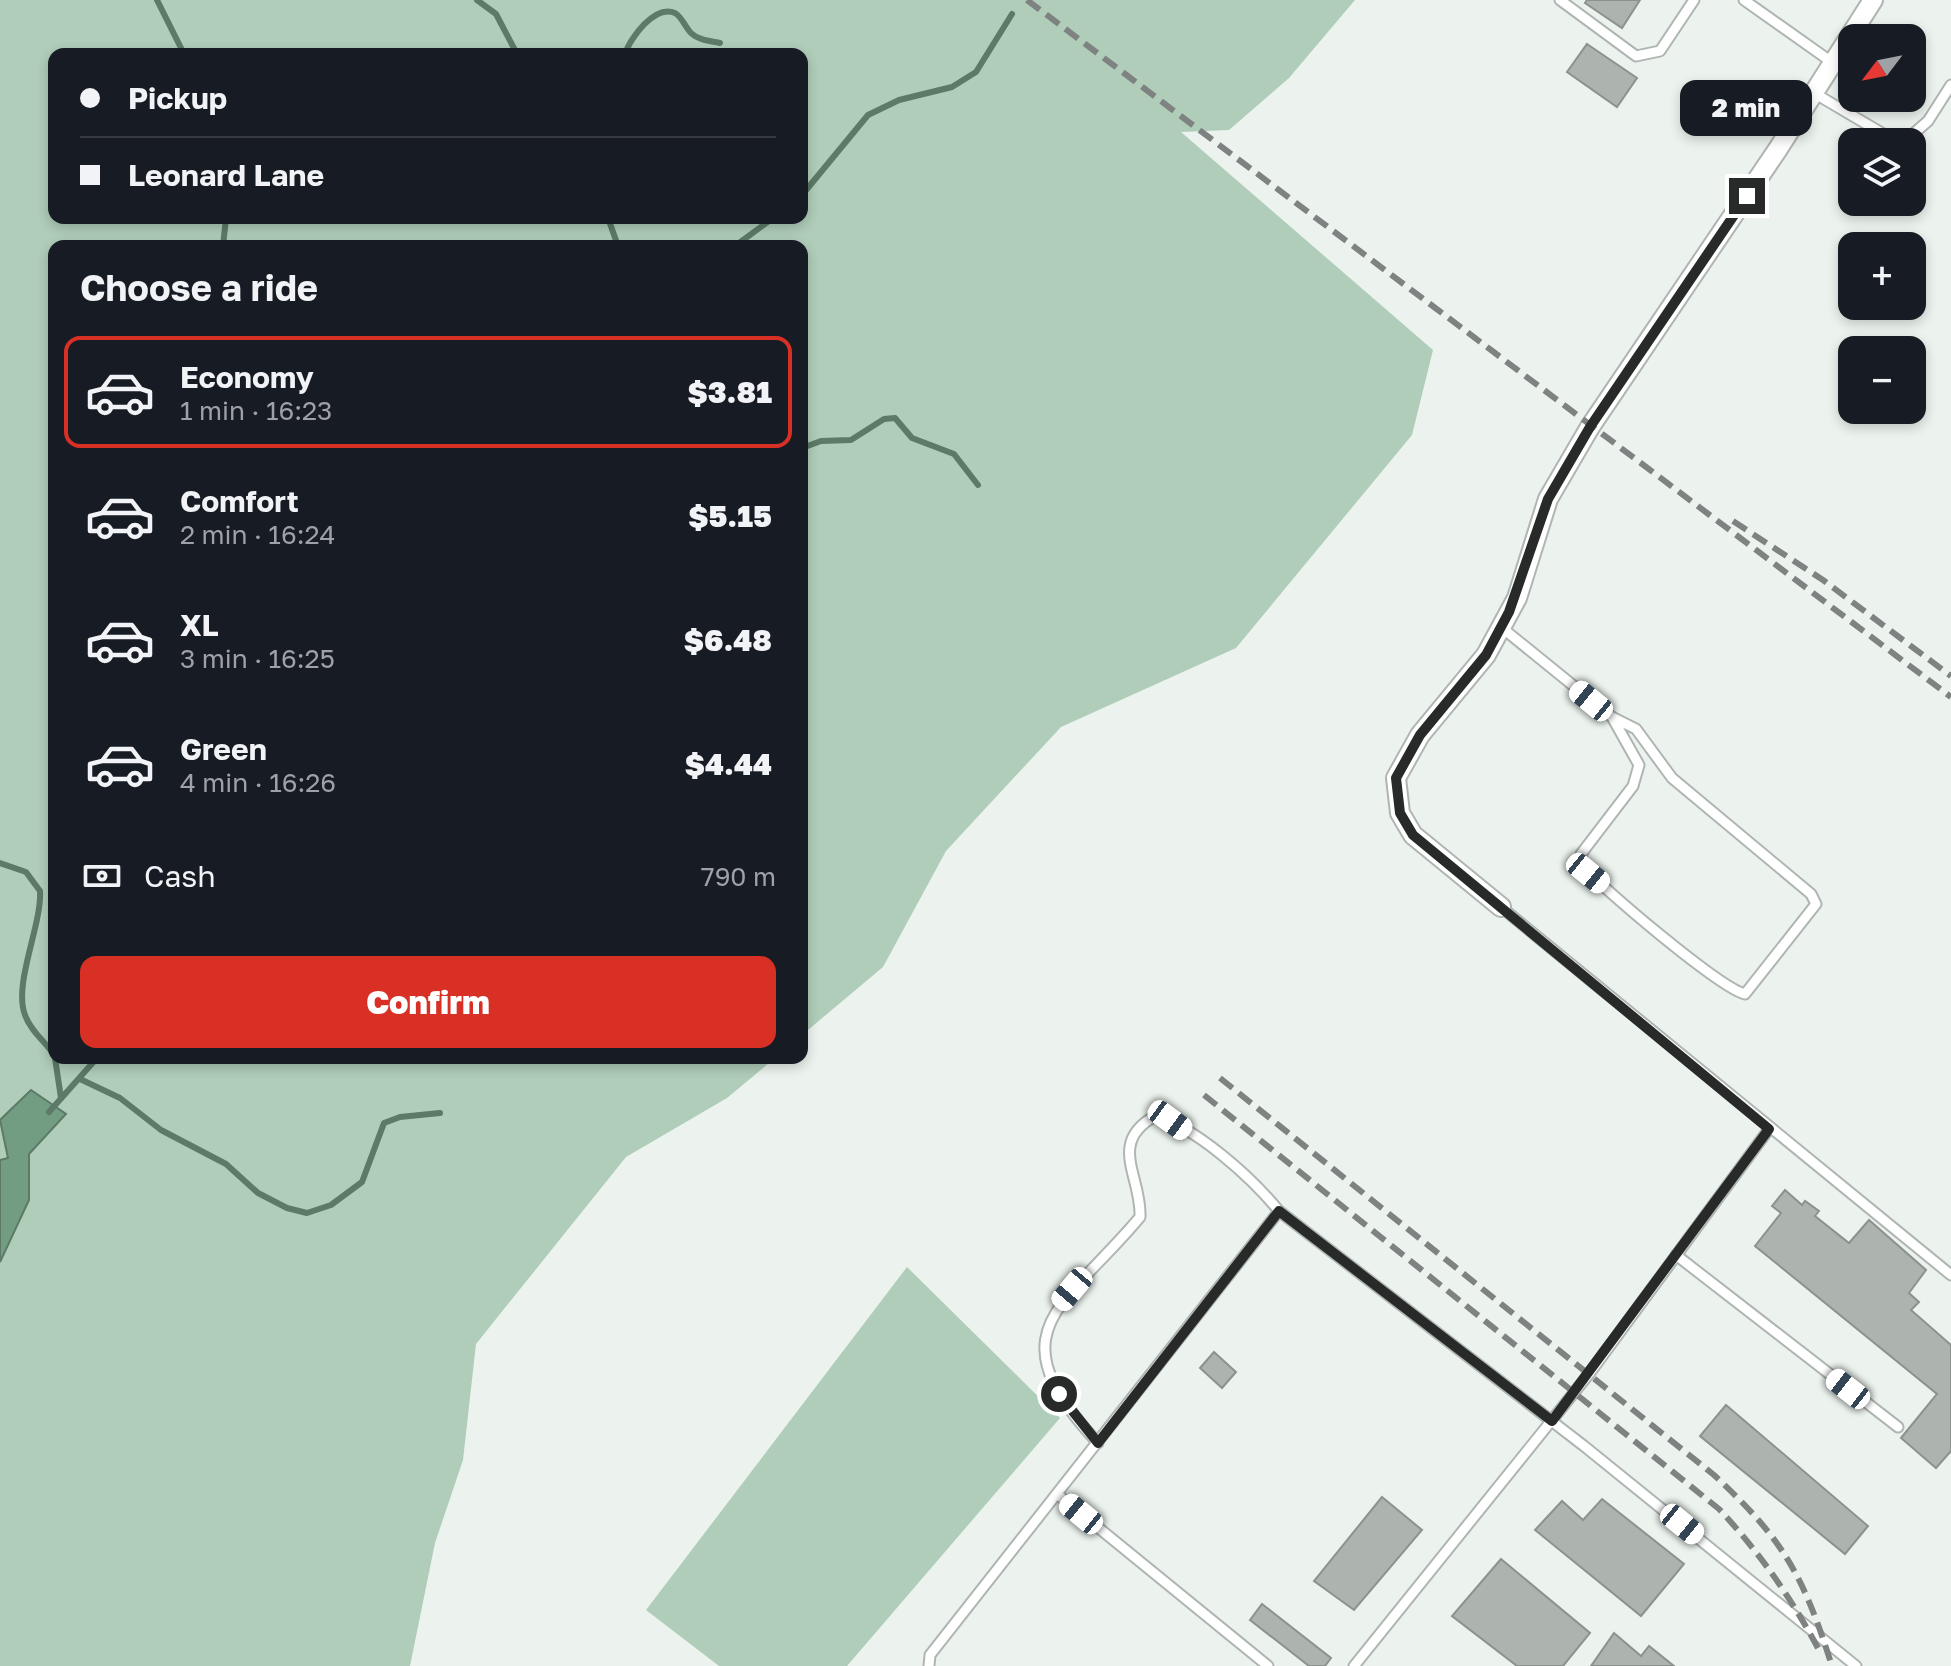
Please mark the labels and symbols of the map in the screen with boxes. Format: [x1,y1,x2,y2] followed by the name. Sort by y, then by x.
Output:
[1838,24,1926,112] north arrow
[1681,80,1813,136] callout: 2 min
[1729,178,1765,214] route end
[1565,677,1617,725] car
[1562,849,1614,897] car
[1144,1096,1196,1144] car
[1047,1263,1097,1315] car
[1822,1365,1874,1413] car
[1041,1376,1077,1412] route start
[1055,1490,1107,1538] car
[1656,1500,1708,1548] car

